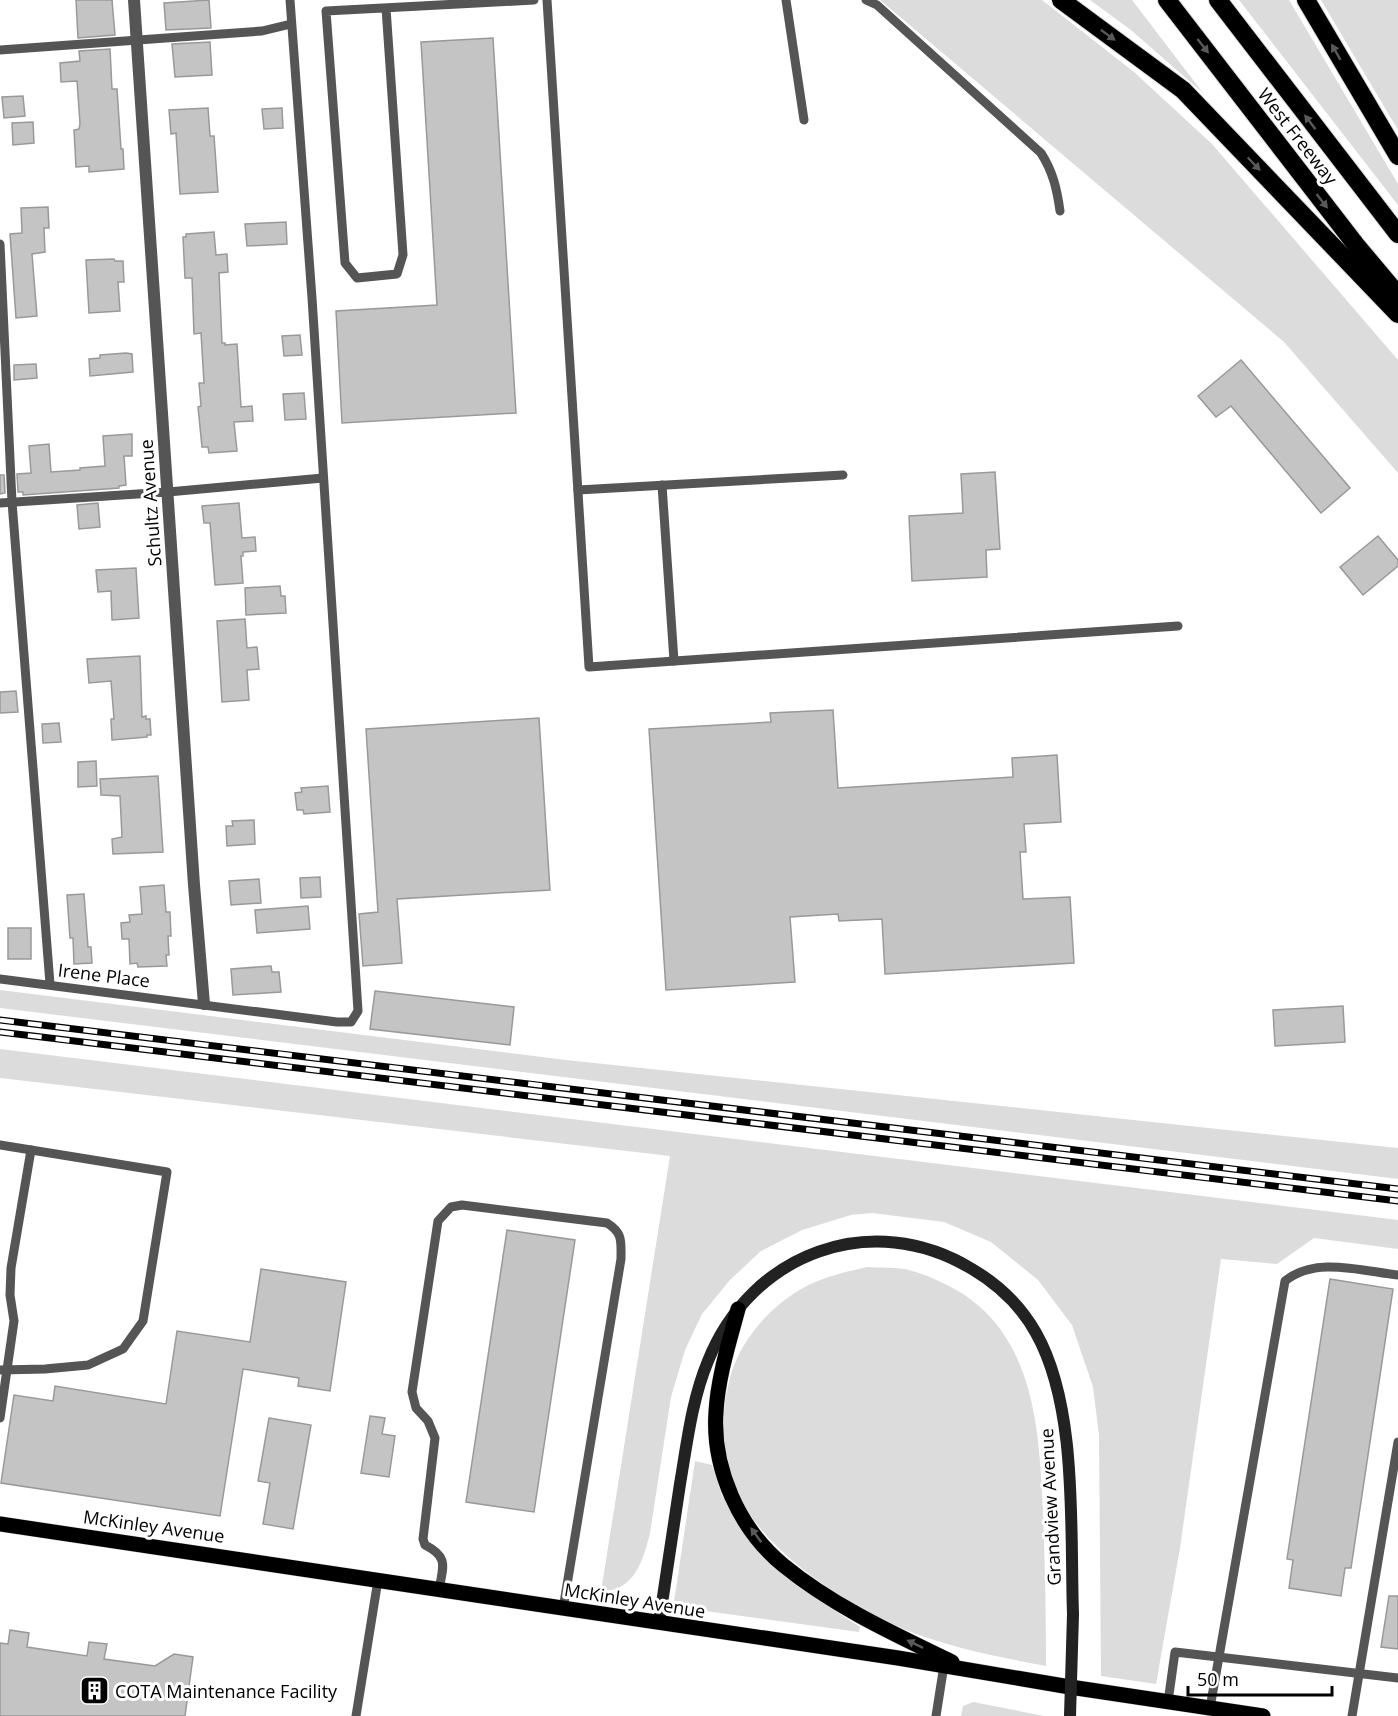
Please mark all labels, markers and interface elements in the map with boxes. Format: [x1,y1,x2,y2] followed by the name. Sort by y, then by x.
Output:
[1101,28,1116,40] one-way arrow
[1196,39,1208,54] one-way arrow
[1331,43,1341,60] one-way arrow
[1253,83,1344,190] street label: West Freeway
[1305,114,1317,129] one-way arrow
[1246,156,1260,170] one-way arrow
[1316,192,1328,208] one-way arrow
[134,439,166,567] street label: Schultz Avenue
[57,957,151,993] street label: Irene Place
[1034,1428,1066,1586] street label: Grandview Avenue
[82,1504,226,1548] street label: McKinley Avenue
[750,1528,762,1544] one-way arrow
[563,1577,707,1623] street label: McKinley Avenue
[907,1640,924,1649] one-way arrow
[1188,1659,1332,1697] scale bar
[1197,1667,1239,1691] text: 50 m
[78,1675,110,1707] building icon: COTA Maintenance Facility
[115,1679,338,1703] place label: COTA Maintenance Facility

